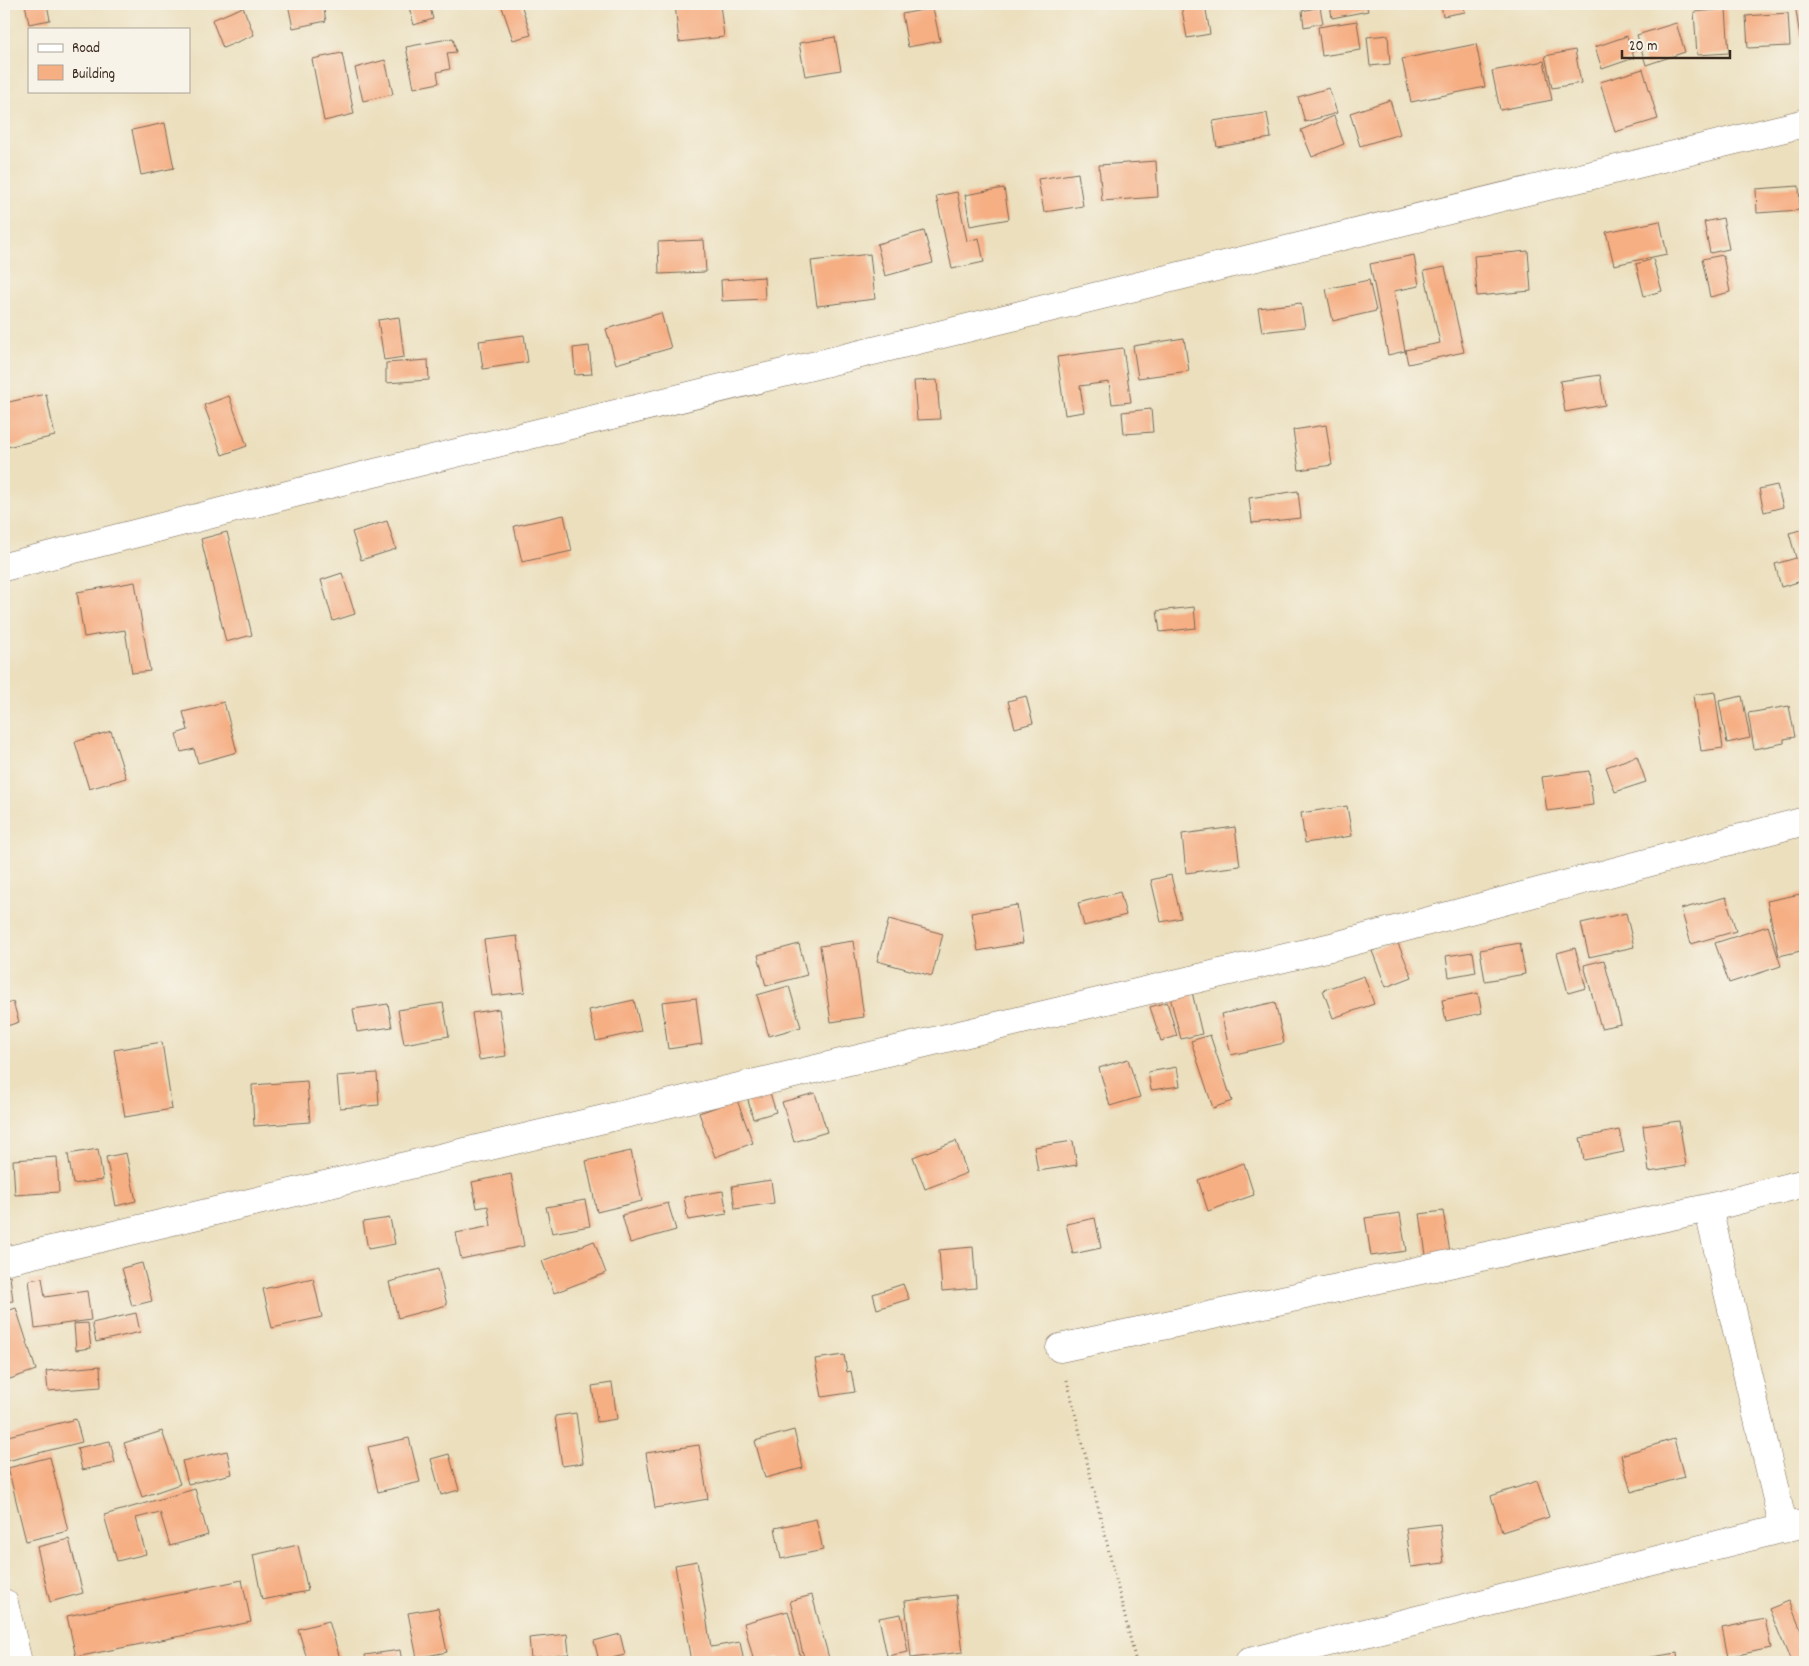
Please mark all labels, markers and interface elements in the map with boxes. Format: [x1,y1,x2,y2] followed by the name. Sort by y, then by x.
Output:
[28,28,190,92] legend
[1622,28,1729,60] scale bar
[1629,36,1657,58] text: 20 m
[72,38,100,60] text: Road
[72,64,115,86] text: Building

